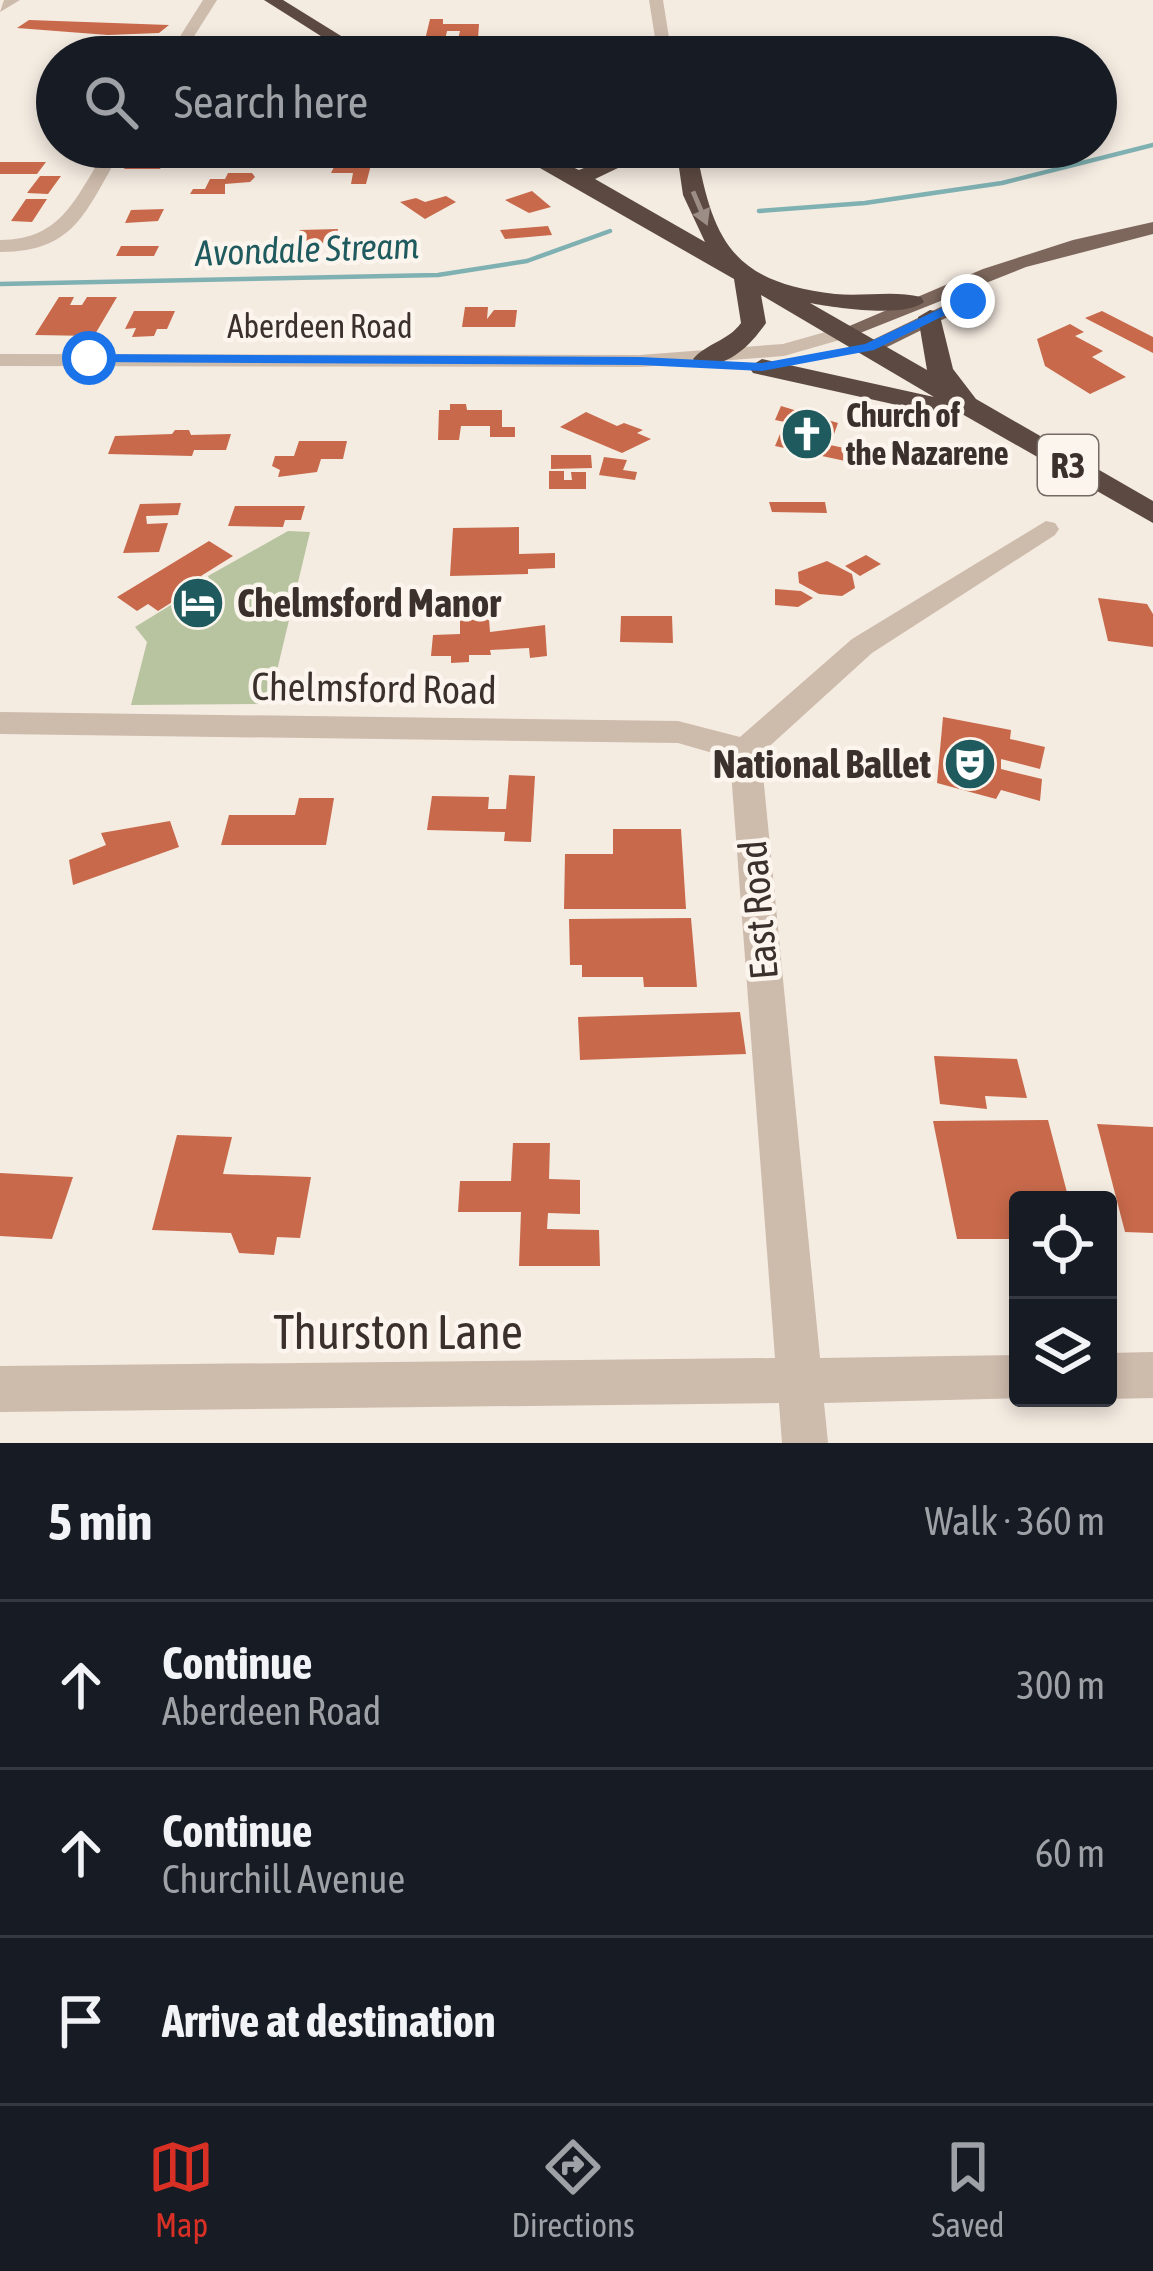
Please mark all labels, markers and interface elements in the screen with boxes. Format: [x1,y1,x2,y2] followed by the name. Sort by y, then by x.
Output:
[36,36,1117,168] search box
[78,69,144,135] icon: search
[174,76,368,128] text: Search here
[691,191,711,226] one-way arrow
[193,224,420,274] water label: Avondale Stream
[941,274,995,328] route end
[227,307,413,345] street label: Aberdeen Road
[62,331,116,385] route start
[845,396,1009,472] place label: Church of the Nazarene
[779,406,835,462] church icon: Church of the Nazarene
[1038,435,1098,495] road number: R3
[170,575,226,631] hotel icon: Chelmsford Manor
[237,581,502,625] place label: Chelmsford Manor
[251,664,497,712] street label: Chelmsford Road
[942,736,998,792] theatre icon: National Ballet
[713,742,932,786] place label: National Ballet
[730,839,786,981] street label: East Road
[1009,1191,1117,1407] map controls
[1009,1191,1117,1299] button: locate
[1009,1299,1117,1407] button: layers
[273,1304,523,1359] street label: Thurston Lane
[48,1492,152,1551] text: 5 min
[925,1499,1105,1543] text: Walk · 360 m
[162,1637,313,1689] text: Continue
[48,1652,114,1718] icon: ahead
[1017,1663,1105,1707] text: 300 m
[162,1689,381,1733] text: Aberdeen Road
[162,1805,313,1857] text: Continue
[48,1820,114,1886] icon: ahead
[1035,1831,1105,1875] text: 60 m
[162,1857,405,1901] text: Churchill Avenue
[48,1988,114,2054] icon: arrive
[162,1995,496,2047] text: Arrive at destination
[148,2134,214,2244] tab: Map
[511,2134,635,2244] tab: Directions
[932,2134,1004,2244] tab: Saved

